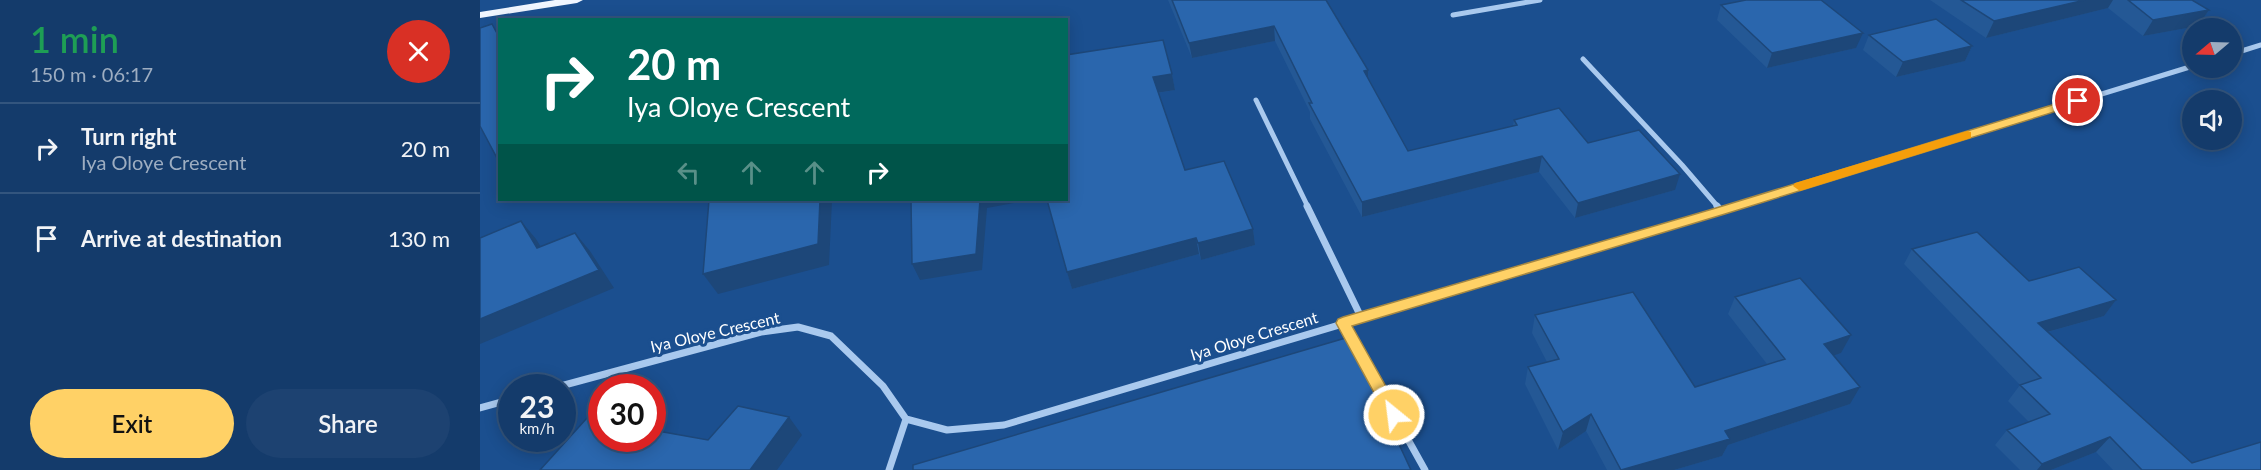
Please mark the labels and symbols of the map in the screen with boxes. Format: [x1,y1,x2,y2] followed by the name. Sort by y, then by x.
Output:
[2182,18,2242,78] north arrow
[2052,75,2103,126] pin
[648,307,782,356] street label: Iya Oloye Crescent
[1188,307,1320,364] street label: Iya Oloye Crescent
[588,374,666,452] speed limit sign: 30
[1362,383,1426,447] position arrow

